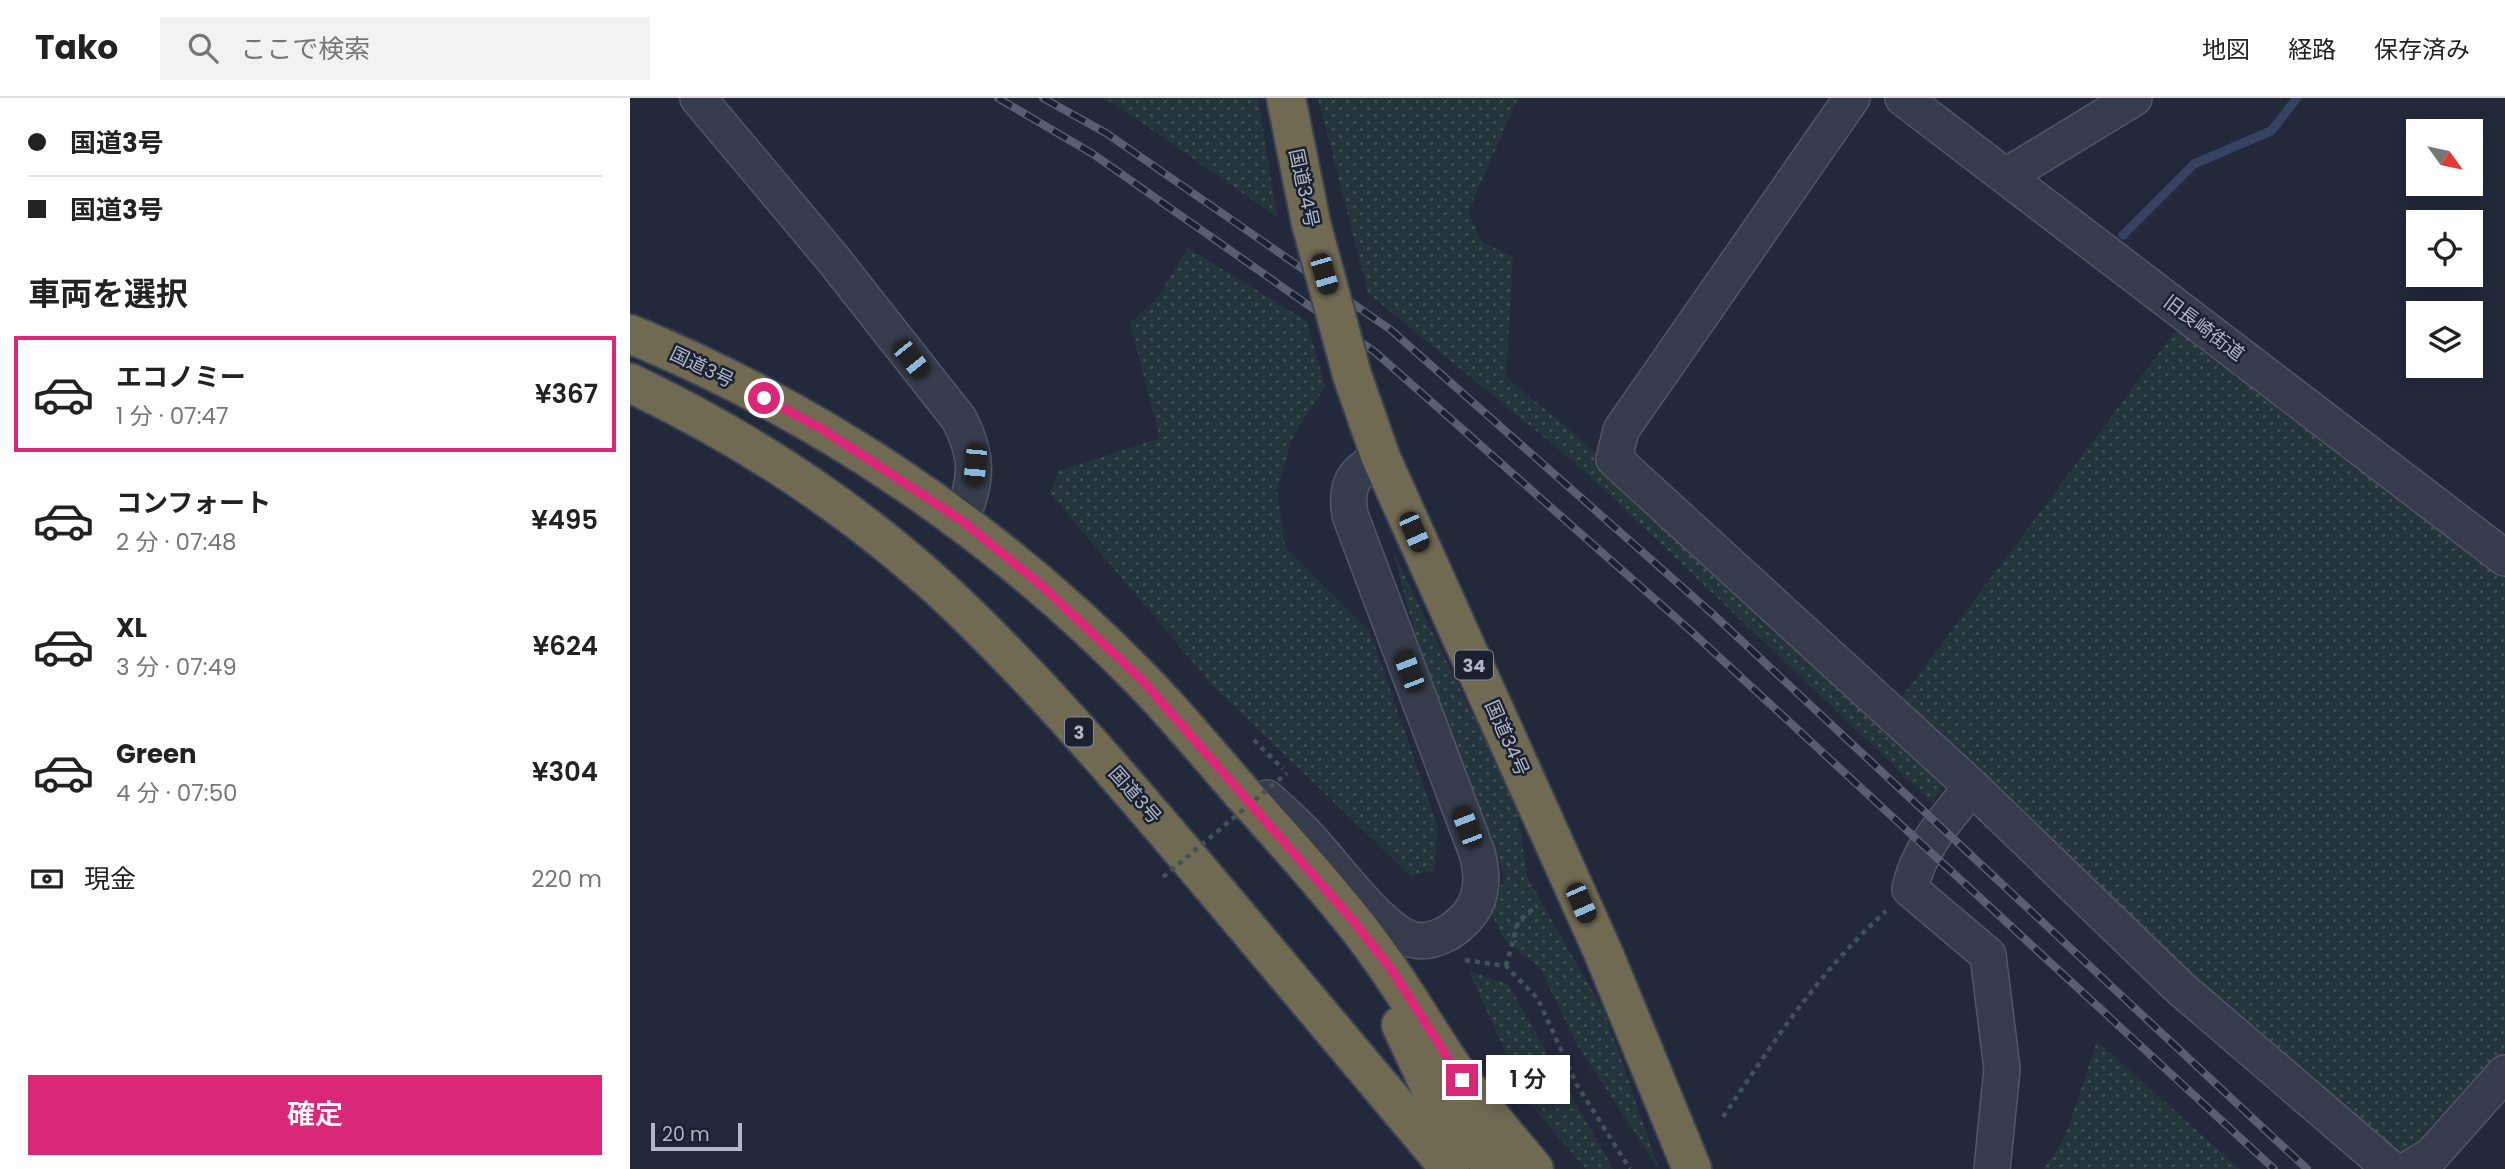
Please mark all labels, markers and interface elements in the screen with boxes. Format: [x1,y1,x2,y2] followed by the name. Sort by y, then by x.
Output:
[160,17,650,80] search box
[35,24,118,71] text: Tako
[184,29,222,67] icon: search
[240,31,370,67] text: ここで検索
[2202,33,2250,66] text: 地図
[2288,33,2336,66] text: 経路
[2374,33,2470,66] text: 保存済み
[2406,119,2483,196] north arrow
[2406,119,2483,378] map controls
[70,125,164,161] text: 国道3号
[1282,146,1326,230] street label: 国道34号
[70,192,164,228] text: 国道3号
[2406,210,2483,287] button: locate
[1309,251,1340,297] car
[28,271,188,316] text: 車両を選択
[2158,289,2250,367] street label: 旧長崎街道
[2406,301,2483,378] button: layers
[890,336,933,382] car
[665,340,739,394] street label: 国道3号
[116,359,246,395] text: エコノミー
[32,363,95,426] icon: car
[535,376,598,412] text: ¥367
[748,382,780,414] route start
[116,400,229,432] text: 1 分 · 07:47
[963,443,988,487] car
[116,485,271,521] text: コンフォート
[32,489,95,552] icon: car
[531,502,598,538] text: ¥495
[1396,509,1433,555] car
[116,526,236,558] text: 2 分 · 07:48
[116,610,147,646] text: XL
[32,615,95,678] icon: car
[533,628,598,664] text: ¥624
[1392,648,1427,694] car
[1455,650,1493,680] road number: 34
[116,651,237,683] text: 3 分 · 07:49
[1478,696,1536,780] street label: 国道34号
[1065,718,1093,746] road number: 3
[116,736,197,772] text: Green
[32,741,95,804] icon: car
[532,754,598,790] text: ¥304
[1102,760,1168,830] street label: 国道3号
[116,777,238,809] text: 4 分 · 07:50
[1450,804,1485,850] car
[28,860,66,898] icon: cash
[84,861,136,897] text: 現金
[531,863,602,895] text: 220 m
[1563,880,1600,926] car
[1486,1056,1570,1104] callout: 1 分
[1510,1063,1546,1095] text: 1 分
[1446,1064,1478,1096] route end
[28,1075,602,1155] button: 確定
[651,1120,742,1152] scale bar
[662,1121,710,1148] text: 20 m

